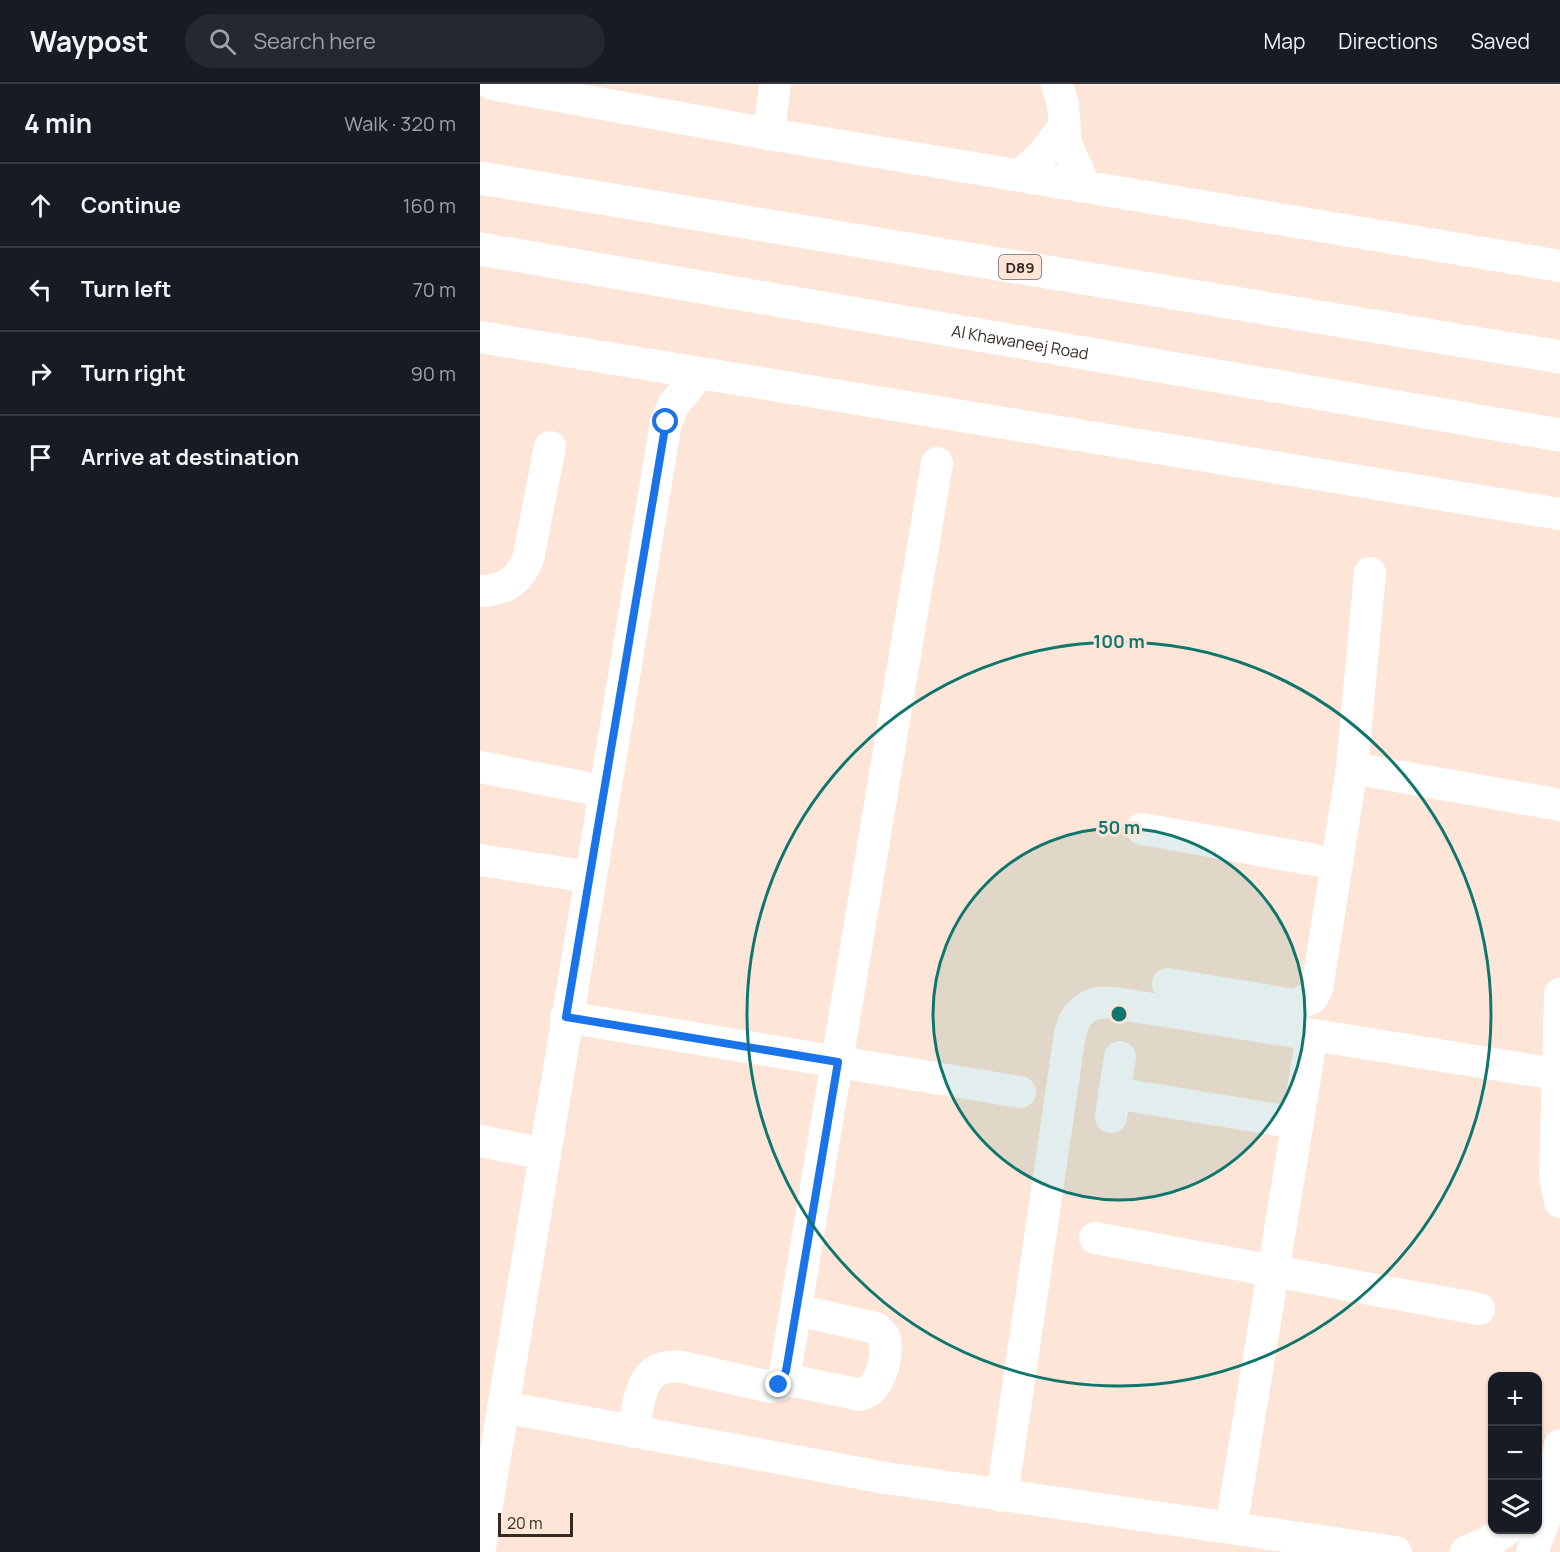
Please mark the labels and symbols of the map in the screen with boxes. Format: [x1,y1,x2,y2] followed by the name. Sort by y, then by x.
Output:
[999,255,1041,279] road number: D89
[950,319,1090,365] street label: Al Khawaneej Road
[652,408,678,434] route start
[1093,629,1145,653] text: 100 m
[1098,815,1140,839] text: 50 m
[1109,1004,1129,1024] centre of rings
[765,1371,791,1397] route end
[498,1510,573,1538] scale bar

